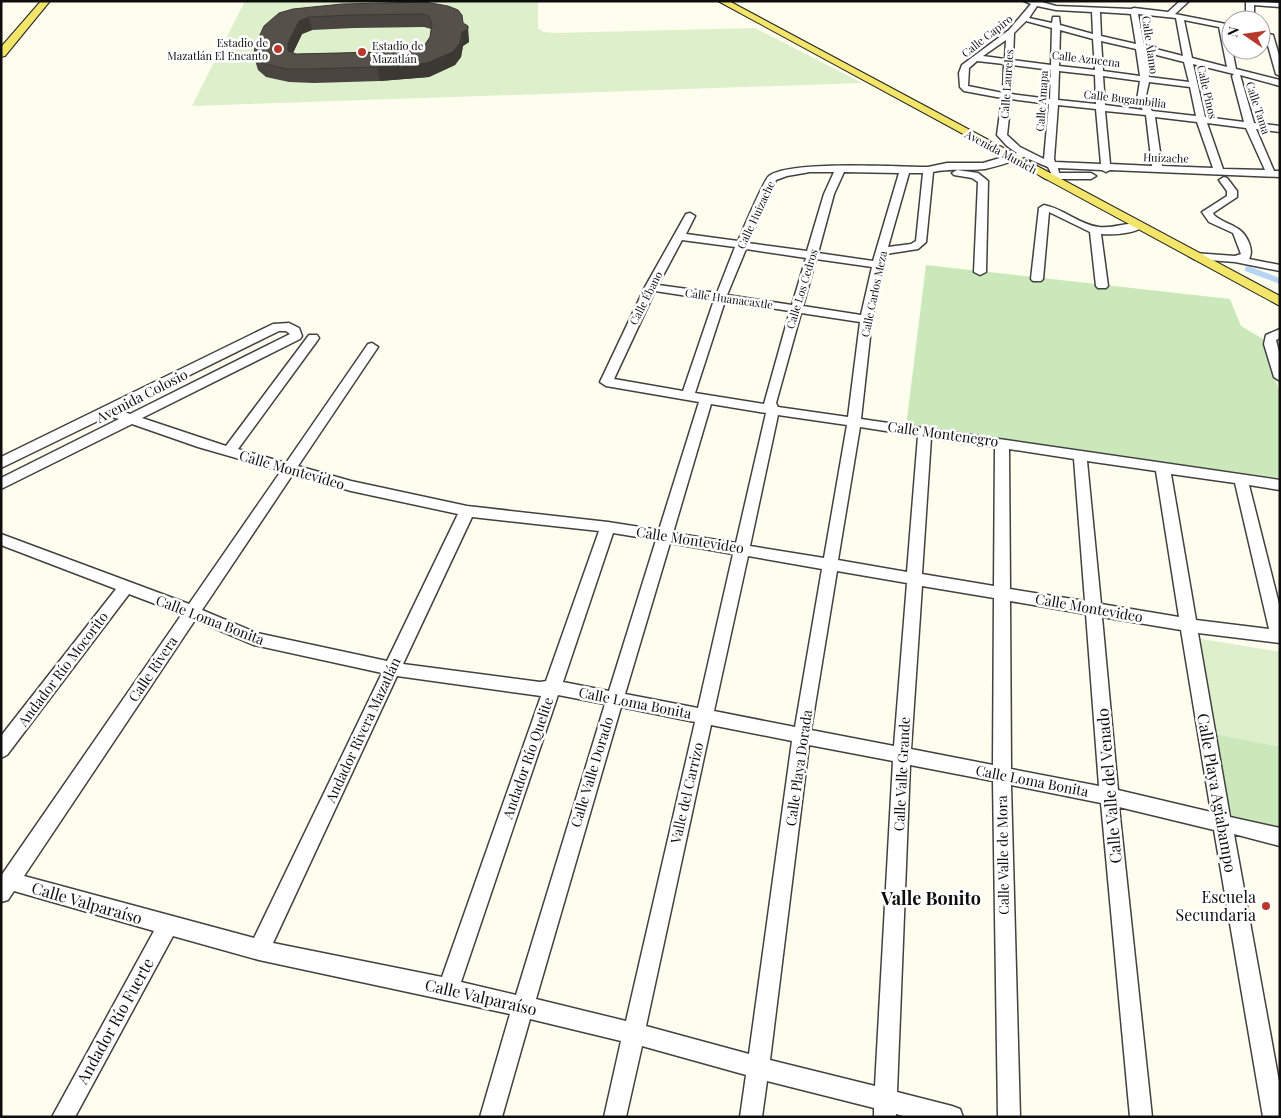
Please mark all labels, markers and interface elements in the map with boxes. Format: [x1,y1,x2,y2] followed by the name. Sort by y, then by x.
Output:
[1221,10,1271,60] north arrow
[958,11,1015,60] street label: Calle Capiro
[1139,15,1162,75] street label: Calle Álamo
[1222,25,1243,39] text: N
[167,35,268,63] place label: Estadio de Mazatlán El Encanto
[372,38,424,66] place label: Estadio de Mazatlán
[272,43,284,55] marker: Estadio de Mazatlán El Encanto
[356,46,368,58] marker: Estadio de Mazatlán
[1051,47,1122,70] street label: Calle Azucena
[997,49,1016,119] street label: Calle Laureles
[1194,64,1221,120] street label: Calle Pinos
[1032,69,1051,132] street label: Calle Amapa
[1243,80,1274,137] street label: Calle Tama
[1083,86,1168,111] street label: Calle Bugambilia
[962,126,1040,177] street label: Avenida Munich
[1143,149,1190,166] street label: Huizache
[733,178,778,251] street label: Calle Huizache
[782,247,821,331] street label: Calle Los Cedros
[857,249,890,338] street label: Calle Carlos Meza
[626,268,666,327] street label: Calle Ébano
[684,285,774,312] street label: Calle Huanacaxtle
[92,364,191,427] street label: Avenida Colosio
[887,416,1000,451] street label: Calle Montenegro
[237,445,347,494] street label: Calle Montevideo
[635,522,746,557] street label: Calle Montevideo
[1034,589,1145,626] street label: Calle Montevideo
[153,590,267,649] street label: Calle Loma Bonita
[13,607,112,731] street label: Andador Río Mocorito
[124,632,182,705] street label: Calle Rivera
[320,654,405,806] street label: Andador Rivera Mazatlán
[577,682,693,723] street label: Calle Loma Bonita
[497,694,557,822] street label: Andador Río Quelite
[1091,707,1126,865] street label: Calle Valle del Venado
[781,708,816,827] street label: Calle Playa Dorada
[1193,712,1242,874] street label: Calle Playa Agiabampo
[566,714,617,829] street label: Calle Valle Dorado
[889,716,914,832] street label: Calle Valle Grande
[665,740,707,846] street label: Valle del Carrizo
[974,760,1090,801] street label: Calle Loma Bonita
[992,795,1013,915] street label: Calle Valle de Mora
[29,877,145,928] street label: Calle Valparaíso
[880,886,981,910] district label: Valle Bonito
[1176,886,1256,925] place label: Escuela Secundaria
[1260,900,1272,912] marker: Escuela Secundaria
[71,954,158,1088] street label: Andador Río Fuerte
[423,973,539,1020] street label: Calle Valparaíso

